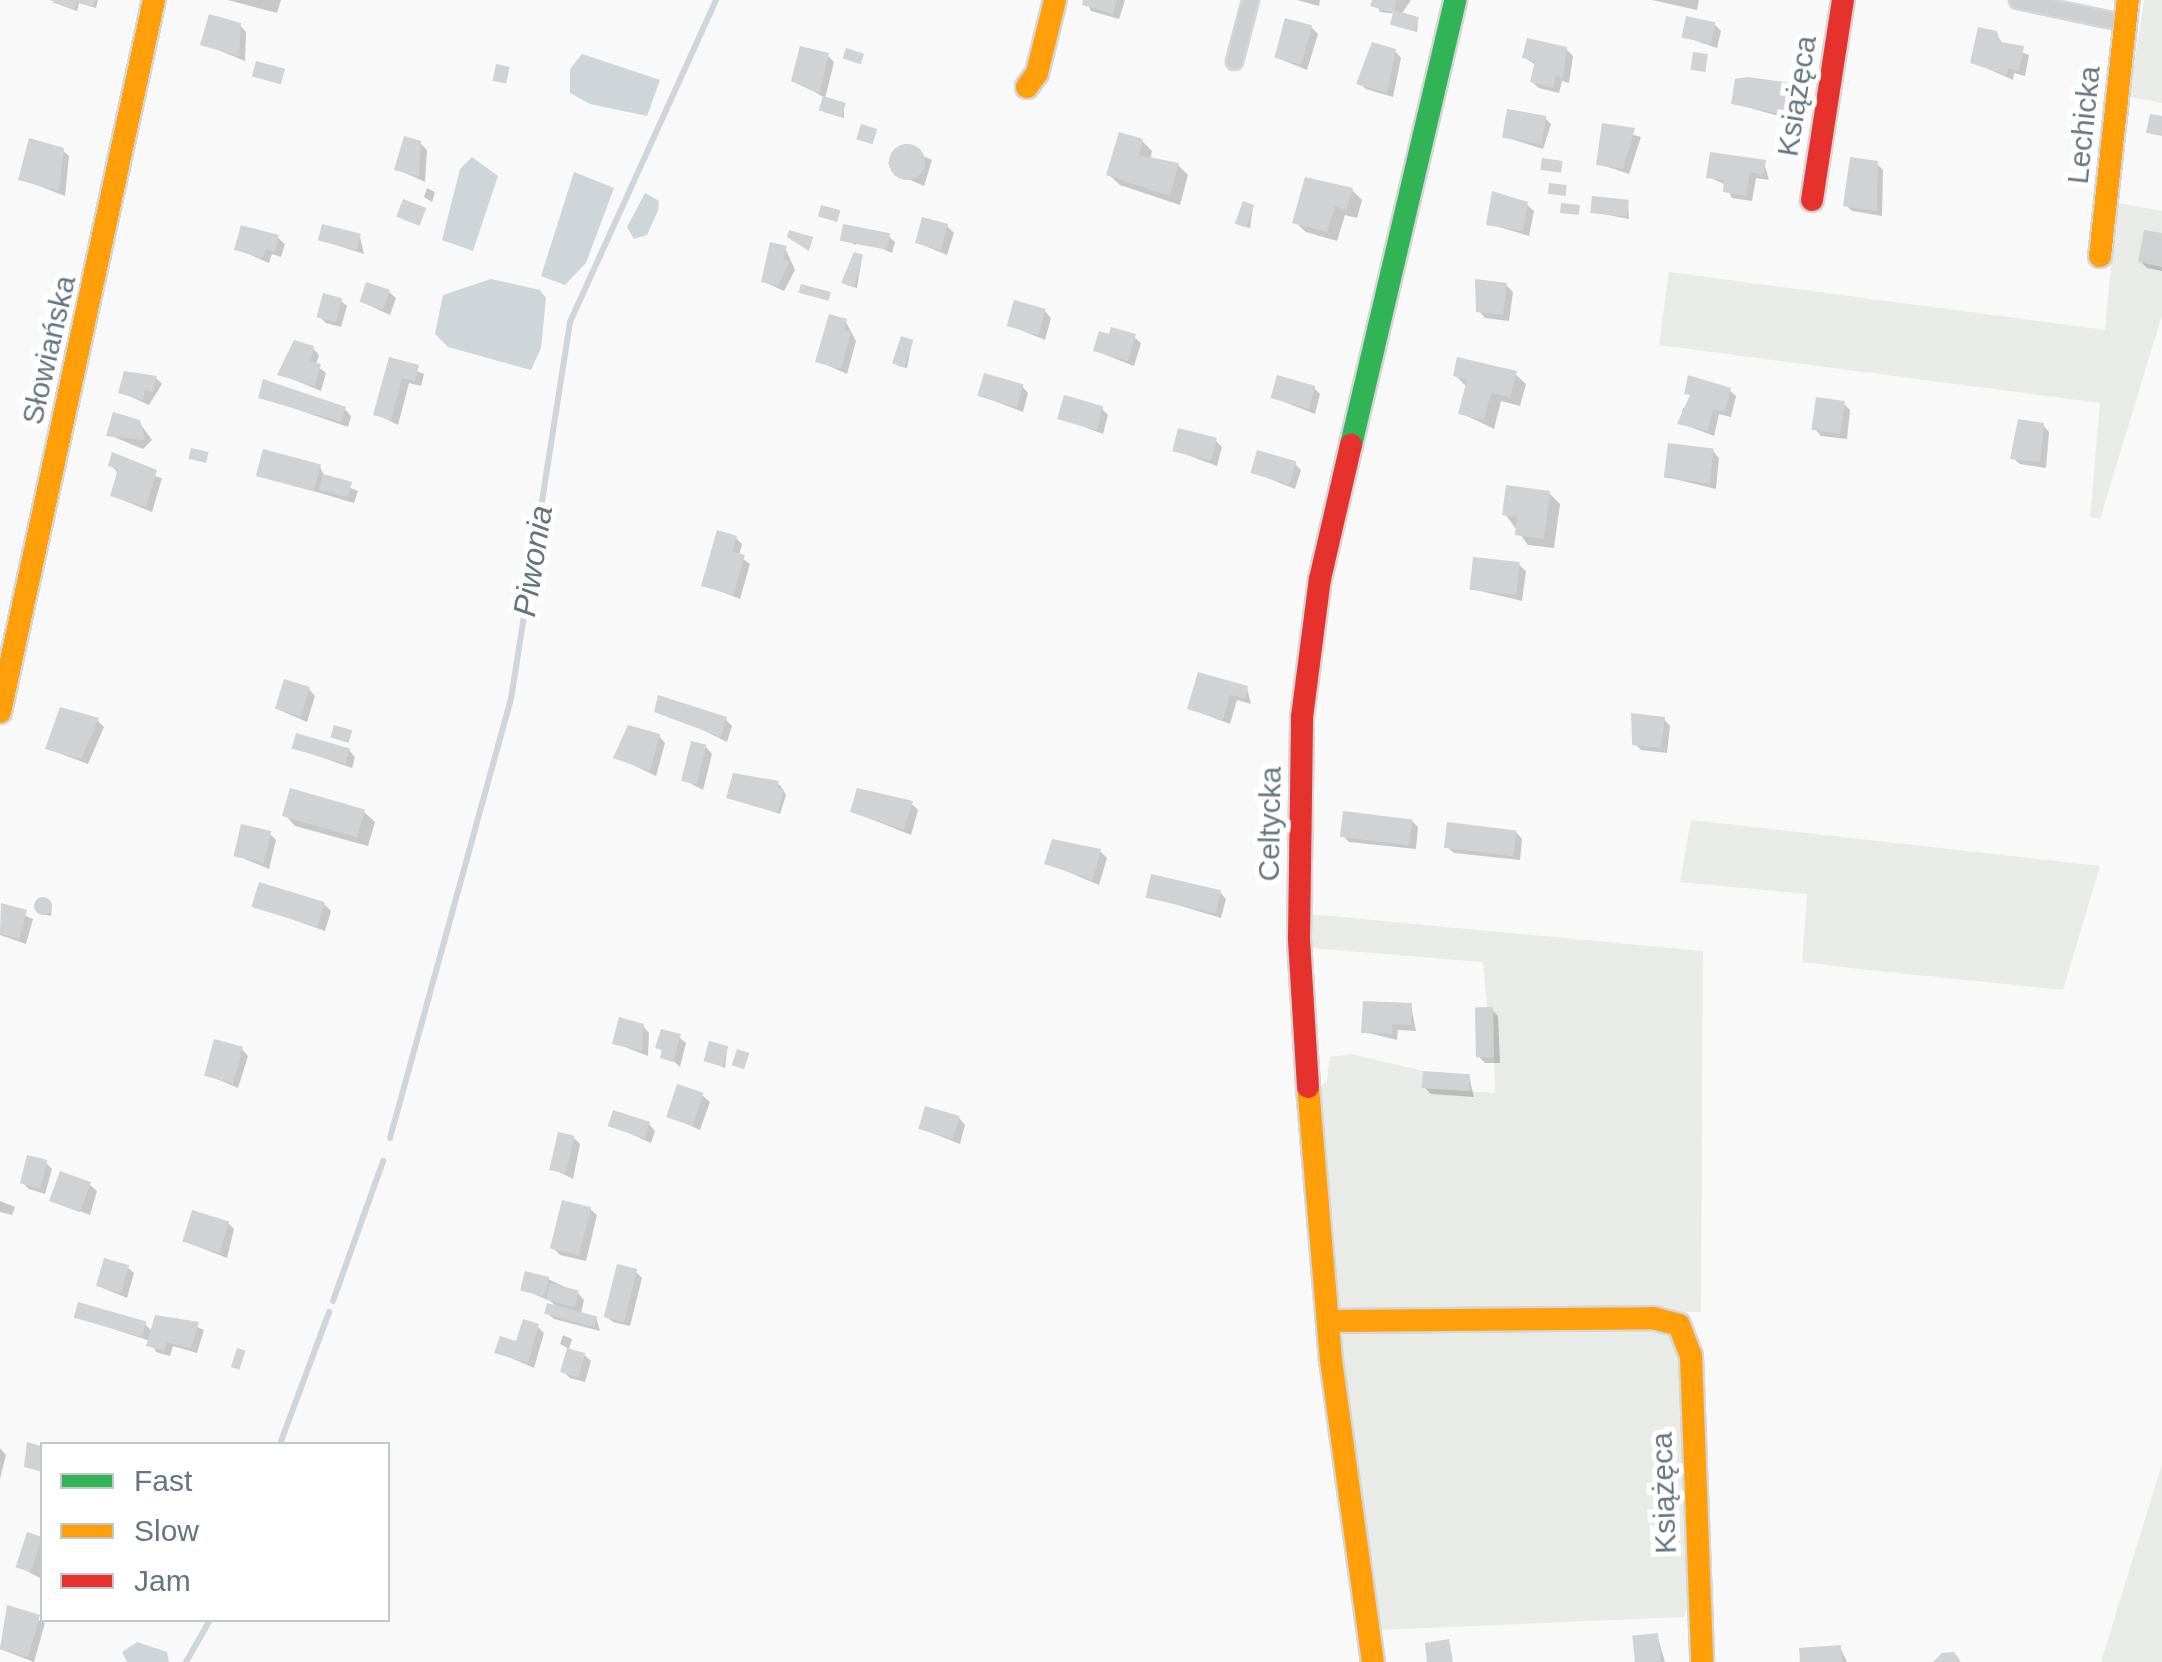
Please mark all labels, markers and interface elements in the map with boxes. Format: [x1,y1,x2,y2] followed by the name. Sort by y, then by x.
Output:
[1770,33,1824,159] street label: Książęca
[2060,64,2108,186] street label: Lechicka
[14,272,84,428] street label: Słowiańska
[505,503,561,619] water label: Piwonia
[1251,766,1289,882] street label: Celtycka
[1644,1432,1684,1554] street label: Książęca
[40,1442,390,1622] legend
[134,1464,192,1497] text: Fast
[134,1514,199,1547] text: Slow
[134,1564,191,1597] text: Jam

